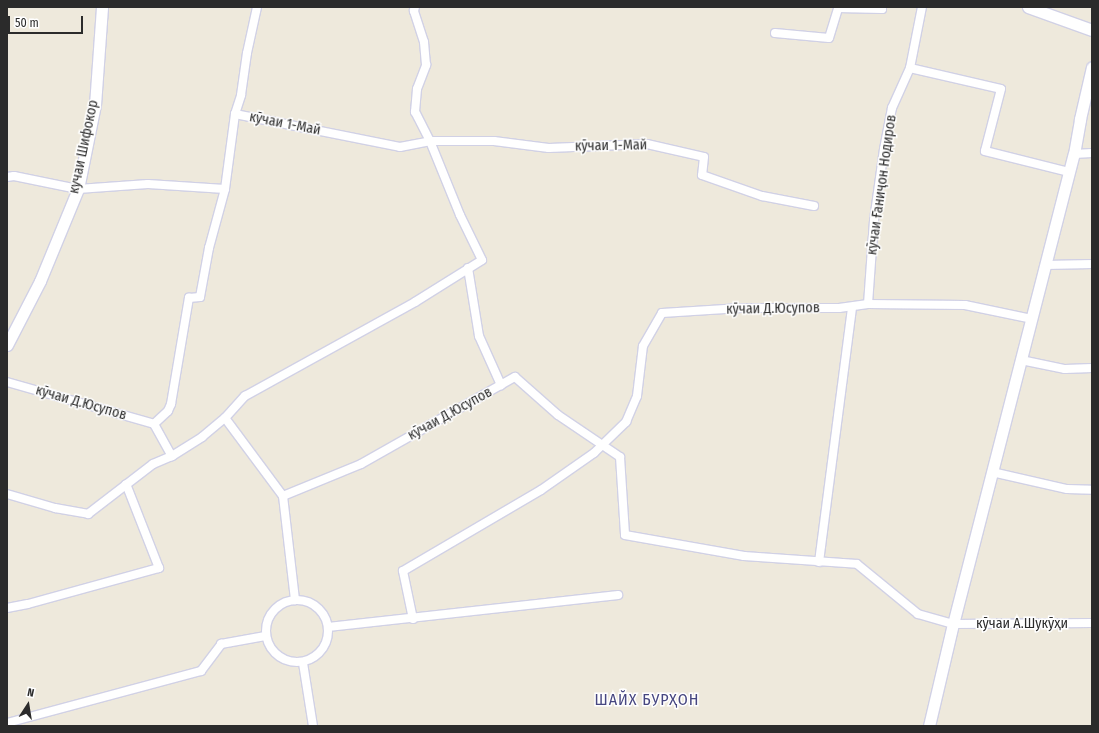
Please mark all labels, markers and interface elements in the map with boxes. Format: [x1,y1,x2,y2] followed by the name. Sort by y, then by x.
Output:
[10,8,85,34] scale bar
[15,16,39,30] text: 50 m
[66,99,102,195] street label: кучаи Шифокор
[248,109,322,139] street label: кӯчаи 1-Май
[864,114,900,256] street label: кӯчаи Ғаниҷон Нодиров
[575,137,647,155] street label: кӯчаи 1-Май
[726,300,820,318] street label: кӯчаи Д.Юсупов
[34,382,128,424] street label: кӯчаи Д.Юсупов
[405,384,495,444] street label: кӯчаи Д.Юсупов
[976,616,1068,632] street label: кӯчаи А.Шукӯҳи
[8,685,48,725] north arrow
[26,686,35,700] text: N
[594,690,700,710] district label: ШАЙХ БУРҲОН

